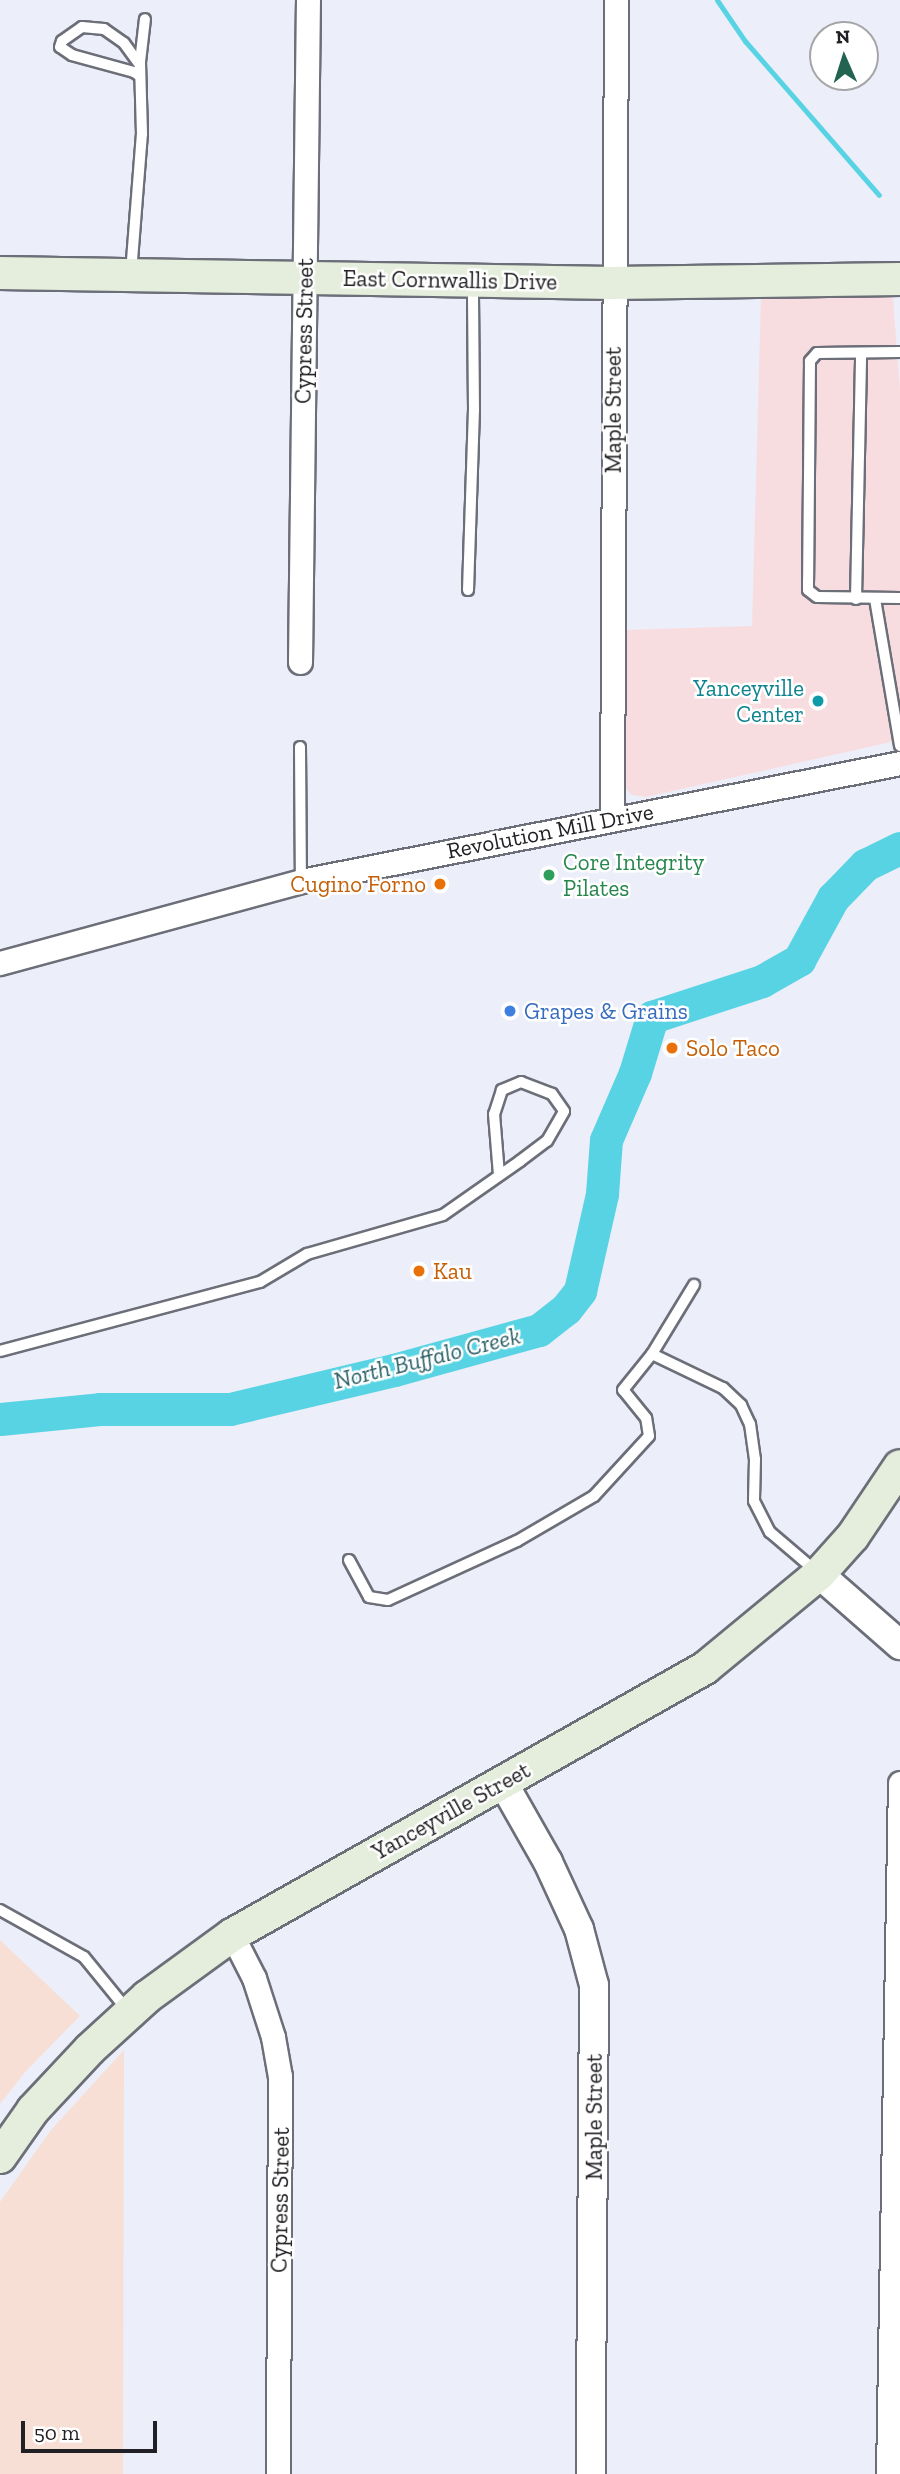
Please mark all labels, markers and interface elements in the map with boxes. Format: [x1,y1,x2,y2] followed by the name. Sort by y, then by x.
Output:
[809,21,879,91] north arrow
[835,25,851,48] text: N
[289,258,319,404] street label: Cypress Street
[343,264,557,296] street label: East Cornwallis Drive
[599,347,627,473] street label: Maple Street
[693,674,804,728] place label: Yanceyville Center
[810,693,826,709] marker: Yanceyville Center
[444,797,656,865] street label: Revolution Mill Drive
[563,848,704,902] place label: Core Integrity Pilates
[541,867,557,883] marker: Core Integrity Pilates
[290,870,426,898] place label: Cugino Forno
[432,876,448,892] marker: Cugino Forno
[524,997,688,1025] place label: Grapes & Grains
[502,1003,518,1019] marker: Grapes & Grains
[686,1034,780,1062] place label: Solo Taco
[664,1040,680,1056] marker: Solo Taco
[433,1257,472,1285] place label: Kau
[411,1263,427,1279] marker: Kau
[331,1321,523,1395] water label: North Buffalo Creek
[367,1756,535,1866] street label: Yanceyville Street
[580,2054,608,2180] street label: Maple Street
[265,2127,295,2273] street label: Cypress Street
[24,2408,161,2452] scale bar
[34,2420,80,2445] text: 50 m

